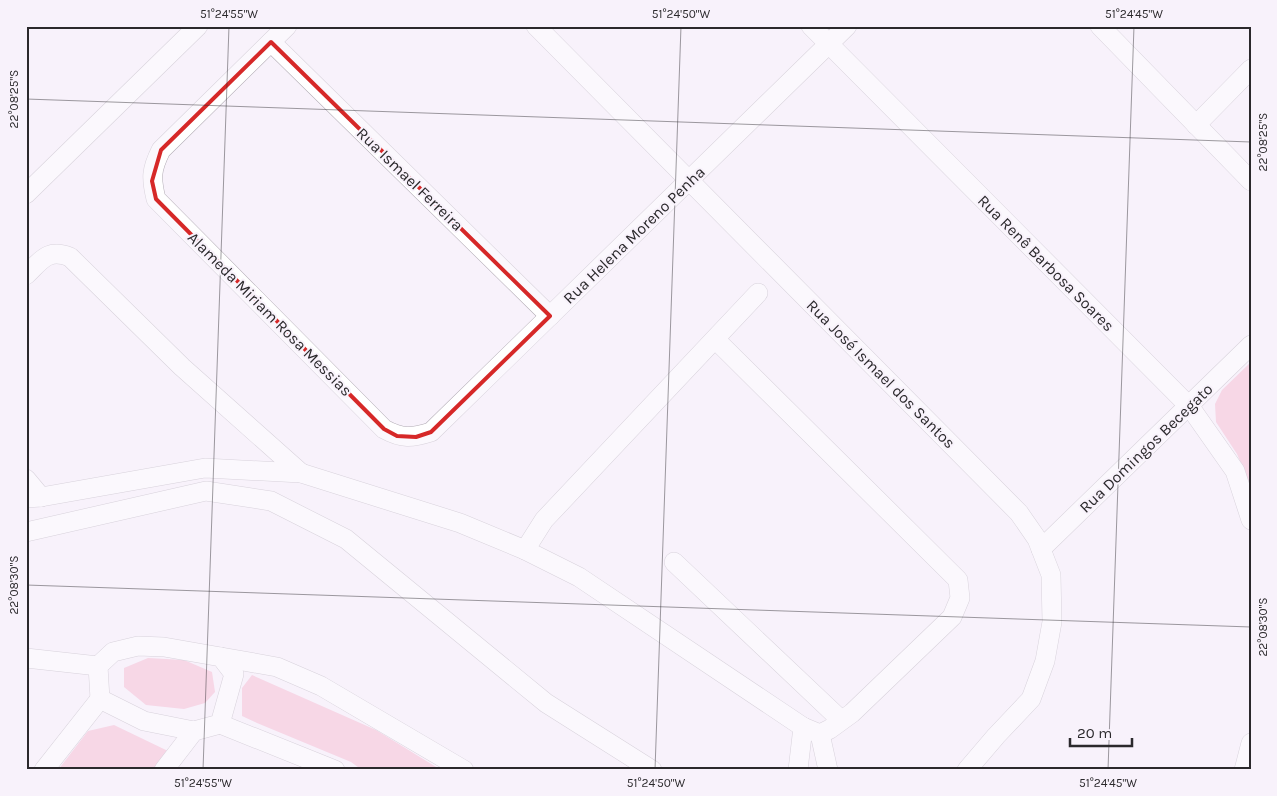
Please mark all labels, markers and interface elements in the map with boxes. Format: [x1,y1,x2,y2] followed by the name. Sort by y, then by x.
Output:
[200,7,258,21] text: 51°24'55"W
[652,7,710,21] text: 51°24'50"W
[1105,7,1163,21] text: 51°24'45"W
[7,70,21,128] text: 22°08'25"S
[1256,113,1270,171] text: 22°08'25"S
[353,123,467,235] street label: Rua Ismael Ferreira
[559,162,709,308] street label: Rua Helena Moreno Penha
[974,191,1118,335] street label: Rua Renê Barbosa Soares
[184,228,356,400] street label: Alameda Miriam Rosa Messias
[803,296,959,452] street label: Rua José Ismael dos Santos
[1075,379,1217,517] street label: Rua Domingos Becegato
[7,555,21,615] text: 22°08'30"S
[1256,597,1270,657] text: 22°08'30"S
[1070,716,1132,748] scale bar
[1077,724,1112,742] text: 20 m
[174,776,232,790] text: 51°24'55"W
[627,776,685,790] text: 51°24'50"W
[1079,776,1137,790] text: 51°24'45"W

